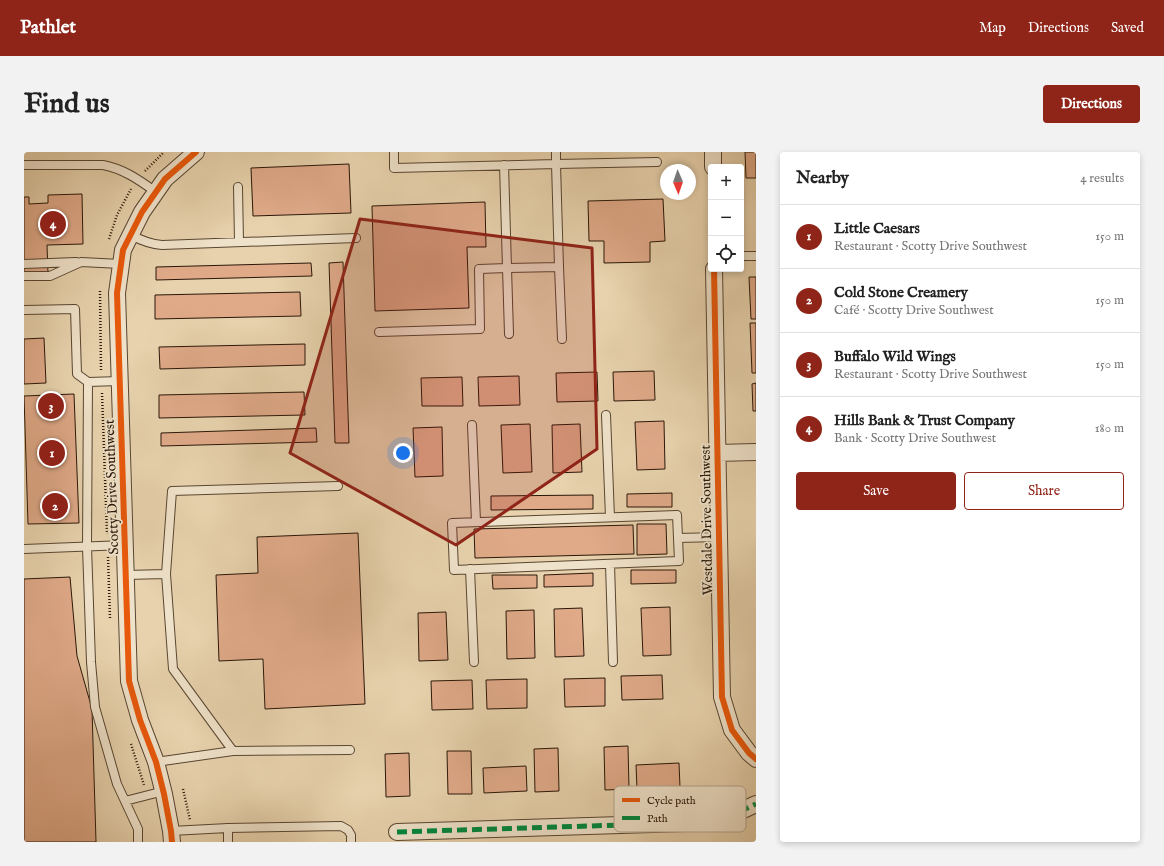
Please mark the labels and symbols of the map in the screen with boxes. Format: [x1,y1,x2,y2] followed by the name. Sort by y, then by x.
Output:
[660,164,696,200] north arrow
[40,209,66,239] pin: 4
[38,391,64,421] pin: 3
[101,419,123,555] street label: Scotty Drive Southwest
[39,438,65,468] pin: 1
[393,443,413,463] your location
[697,444,717,595] street label: Westdale Drive Southwest
[42,491,68,521] pin: 2
[614,786,746,832] legend
[647,794,696,808] text: Cycle path
[647,812,668,826] text: Path

